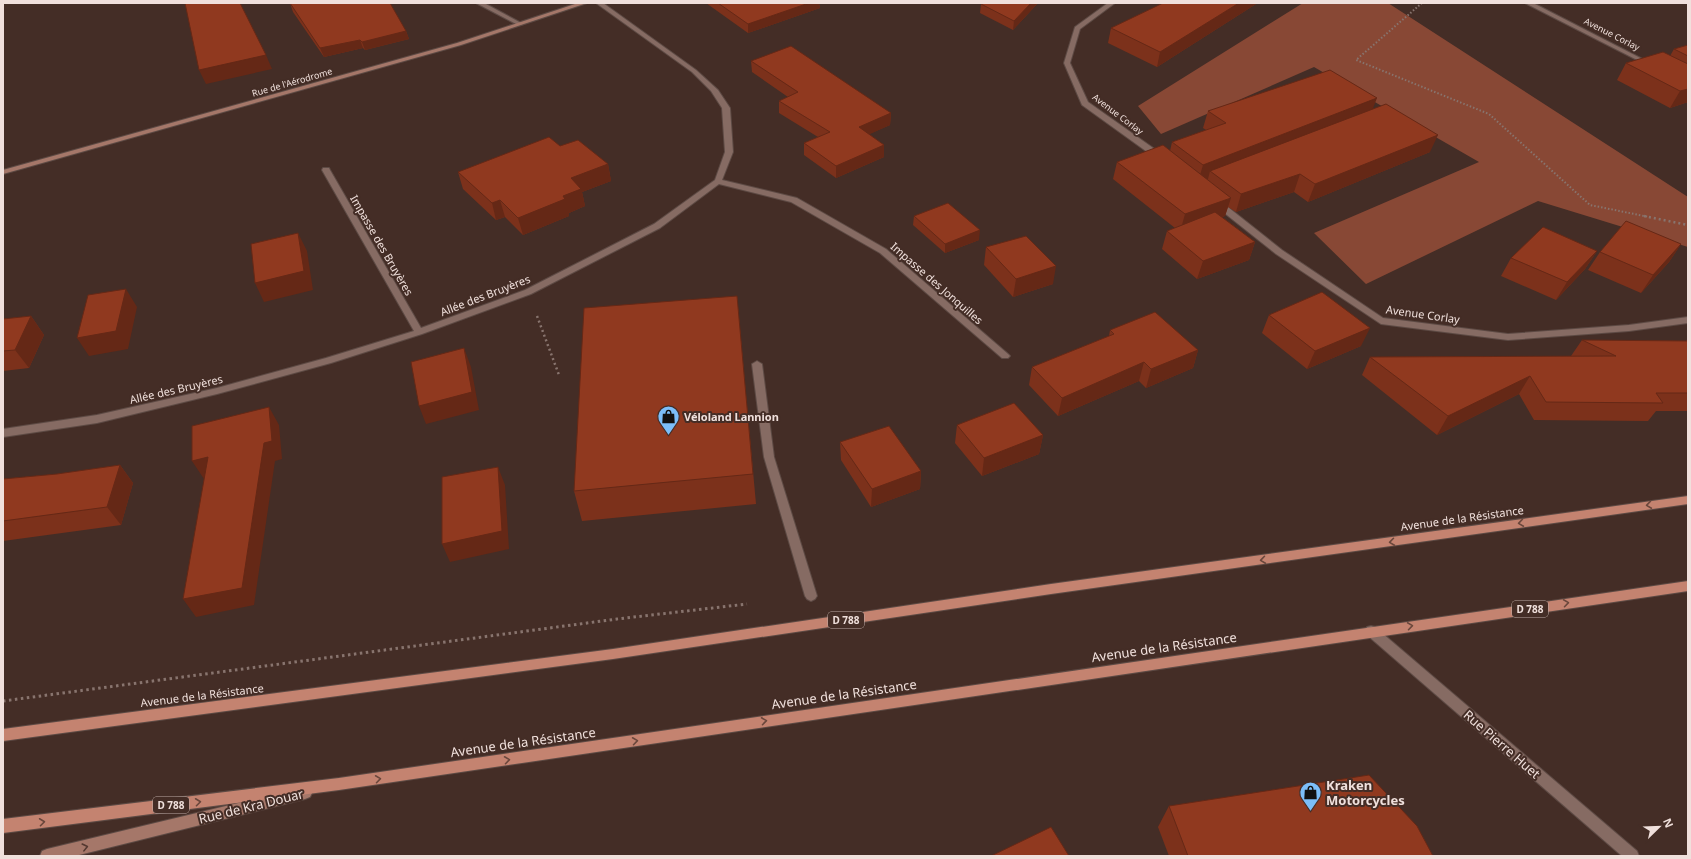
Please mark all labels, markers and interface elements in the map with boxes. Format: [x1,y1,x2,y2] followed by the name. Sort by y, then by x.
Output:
[1582,14,1642,54] street label: Avenue Corlay
[250,64,334,100] street label: Rue de l'Aérodrome
[1090,91,1146,138] street label: Avenue Corlay
[347,192,417,298] street label: Impasse des Bruyères
[888,239,986,327] street label: Impasse des Jonquilles
[438,271,532,319] street label: Allée des Bruyères
[1385,301,1461,327] street label: Avenue Corlay
[128,371,224,407] street label: Allée des Bruyères
[655,403,681,436] shop icon: Véloland Lannion
[684,409,779,424] place label: Véloland Lannion
[1646,500,1652,509] one-way arrow
[1400,502,1524,534] street label: Avenue de la Résistance
[1518,518,1524,527] one-way arrow
[1389,537,1395,546] one-way arrow
[1260,555,1266,564] one-way arrow
[1563,599,1569,608] one-way arrow
[1512,601,1548,617] road number: D 788
[828,612,864,628] road number: D 788
[1407,622,1413,631] one-way arrow
[1090,628,1238,666] street label: Avenue de la Résistance
[770,675,918,713] street label: Avenue de la Résistance
[140,680,264,710] street label: Avenue de la Résistance
[1460,706,1544,783] street label: Rue Pierre Huet
[761,717,767,726] one-way arrow
[449,723,597,761] street label: Avenue de la Résistance
[632,737,638,745] one-way arrow
[504,756,510,765] one-way arrow
[375,775,381,784] one-way arrow
[1326,776,1405,809] place label: Kraken Motorcycles
[1298,779,1324,812] shop icon: Kraken Motorcycles
[197,784,306,828] street label: Rue de Kra Douar
[153,797,189,813] road number: D 788
[195,798,202,807] one-way arrow
[1639,807,1679,847] north arrow
[1660,816,1677,830] text: N
[39,818,45,827] one-way arrow
[81,843,88,851] one-way arrow

